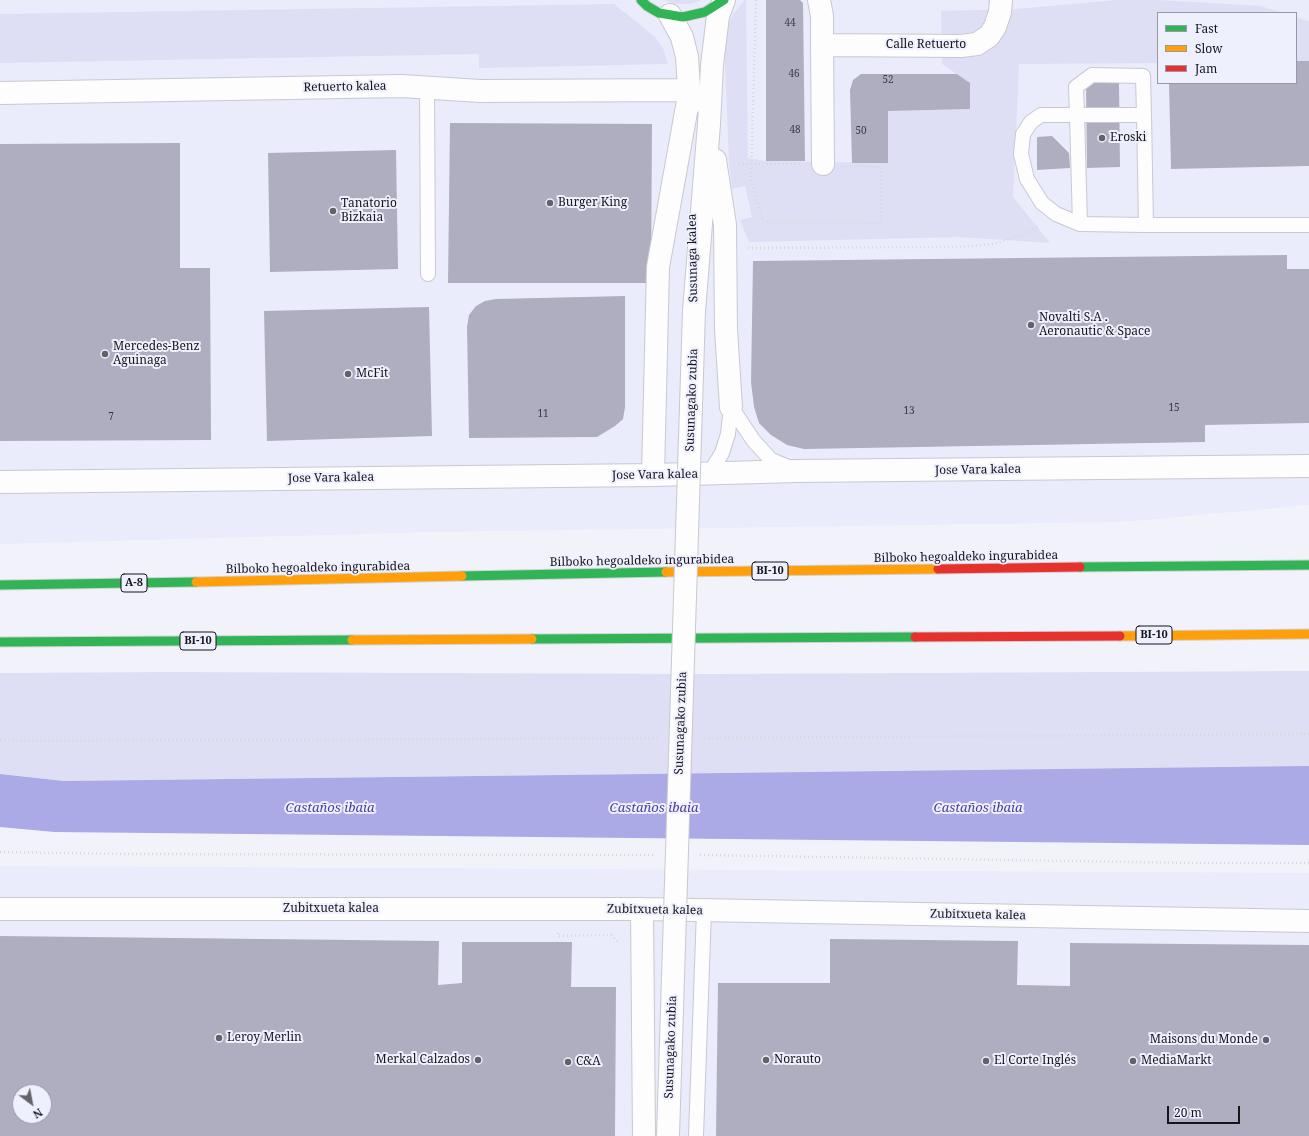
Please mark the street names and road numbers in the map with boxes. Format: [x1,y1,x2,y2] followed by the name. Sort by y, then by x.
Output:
[886,38,966,52] street label: Calle Retuerto
[303,79,387,95] street label: Retuerto kalea
[685,214,701,302] street label: Susunaga kalea
[683,348,701,452] street label: Susunagako zubia
[935,462,1021,478] street label: Jose Vara kalea
[612,467,698,483] street label: Jose Vara kalea
[288,470,374,486] street label: Jose Vara kalea
[874,548,1058,566] street label: Bilboko hegoaldeko ingurabidea
[550,552,734,570] street label: Bilboko hegoaldeko ingurabidea
[226,559,410,577] street label: Bilboko hegoaldeko ingurabidea
[752,562,788,580] road number: BI-10
[121,574,147,592] road number: A-8
[1136,626,1172,644] road number: BI-10
[180,632,216,650] road number: BI-10
[672,671,690,775] street label: Susunagako zubia
[283,902,379,916] street label: Zubitxueta kalea
[607,902,703,918] street label: Zubitxueta kalea
[930,907,1026,923] street label: Zubitxueta kalea
[662,995,680,1099] street label: Susunagako zubia

